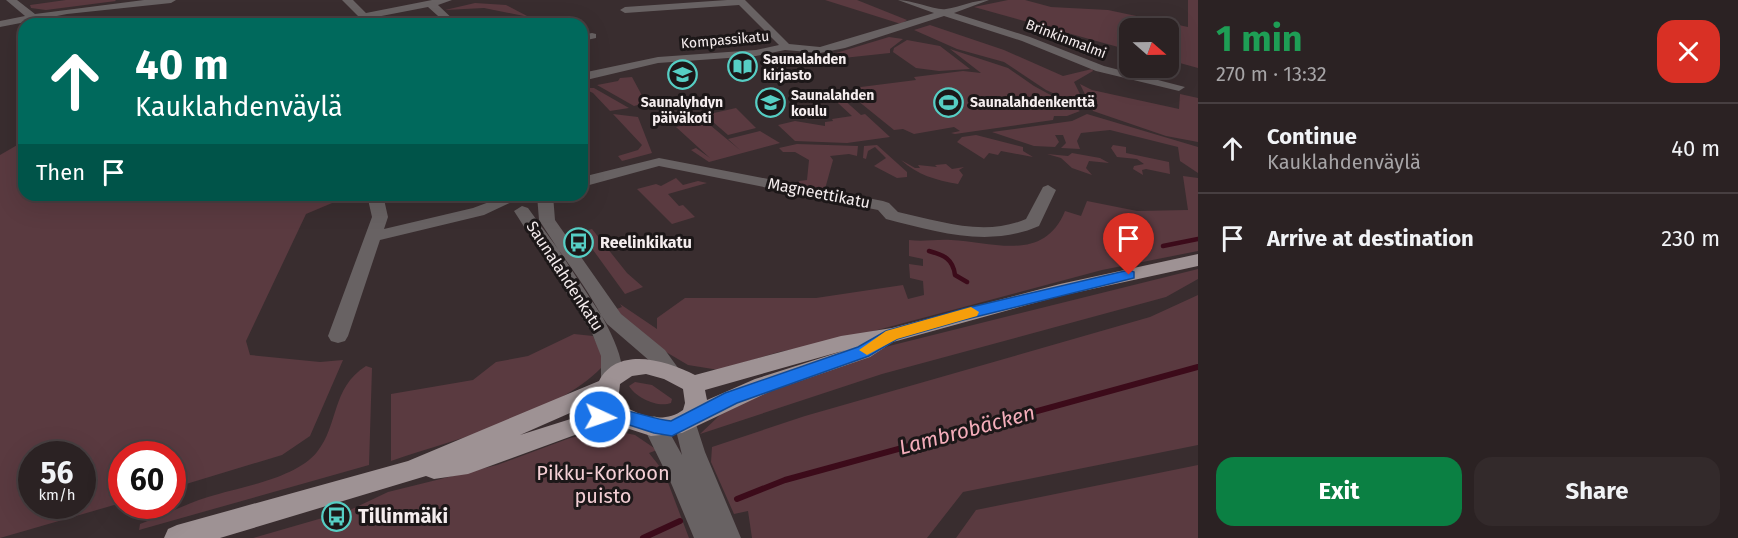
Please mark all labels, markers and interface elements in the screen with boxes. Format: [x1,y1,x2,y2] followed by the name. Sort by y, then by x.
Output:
[1023,16,1109,62] street label: Brinkinmalmi
[1216,17,1303,61] text: 1 min
[1119,18,1179,78] north arrow
[1119,18,1179,78] map controls
[1657,20,1720,83] button: close
[680,28,770,52] street label: Kompassikatu
[135,40,229,90] text: 40 m
[36,42,114,120] icon: ahead
[726,51,758,83] library icon: Saunalahden kirjasto
[763,51,846,84] place label: Saunalahden kirjasto
[666,59,698,91] school or university icon: Saunalyhdyn päiväkoti
[1216,62,1327,86] text: 270 m · 13:32
[933,86,965,118] sports icon: Saunalahdenkenttä
[754,87,786,119] school or university icon: Saunalahden koulu
[791,87,874,120] place label: Saunalahden koulu
[135,91,343,123] text: Kauklahdenväylä
[641,94,723,127] place label: Saunalyhdyn päiväkoti
[970,94,1095,111] place label: Saunalahdenkenttä
[1267,123,1357,150] text: Continue
[1216,132,1249,165] icon: ahead
[1671,135,1720,162] text: 40 m
[1267,150,1421,174] text: Kauklahdenväylä
[97,156,130,189] icon: arrive
[36,159,85,186] text: Then
[766,174,872,212] street label: Magneettikatu
[1103,213,1154,275] pin
[523,218,607,334] street label: Saunalahdenkatu
[1112,222,1145,255] icon: arrive
[1216,222,1249,255] icon: arrive
[1267,225,1474,252] text: Arrive at destination
[1661,225,1720,252] text: 230 m
[563,226,595,258] bus stop icon: Reelinkikatu
[600,233,692,252] place label: Reelinkikatu
[568,385,632,449] position arrow
[896,399,1038,461] water label: Lambrobäcken
[108,441,186,519] speed limit sign: 60
[40,455,73,491] text: 56
[1216,457,1462,526] button: Exit
[1474,457,1720,526] button: Share
[536,461,670,508] park label: Pikku-Korkoon puisto
[38,486,76,504] text: km/h
[321,500,353,532] bus stop icon: Tillinmäki
[358,504,448,528] place label: Tillinmäki

